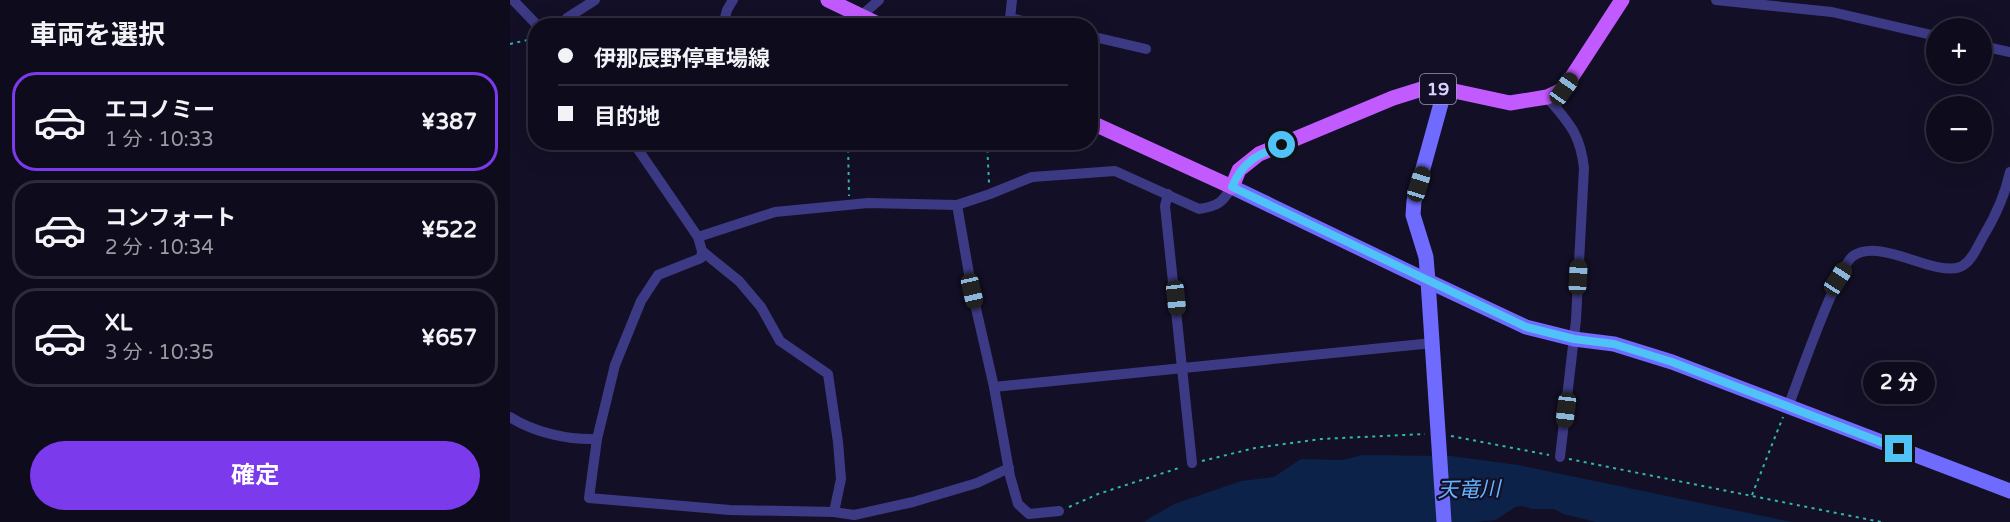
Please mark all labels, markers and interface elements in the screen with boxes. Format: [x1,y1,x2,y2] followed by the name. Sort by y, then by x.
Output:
[1926,18,1992,162] map controls
[1926,18,1992,84] button: +
[30,19,165,52] text: 車両を選択
[594,46,770,72] text: 伊那辰野停車場線
[1546,69,1582,109] car
[1420,74,1456,104] road number: 19
[33,95,87,149] icon: car
[1926,96,1992,162] button: −
[105,97,215,123] text: エコノミー
[594,104,660,130] text: 目的地
[421,109,477,135] text: ¥387
[105,128,214,152] text: 1 分 · 10:33
[1268,131,1295,158] route start
[1405,164,1433,204] car
[33,203,87,257] icon: car
[105,205,236,231] text: コンフォート
[421,217,477,243] text: ¥522
[105,236,214,260] text: 2 分 · 10:34
[1568,259,1588,295] car
[1821,259,1855,299] car
[959,271,985,311] car
[1165,279,1187,317] car
[105,310,132,336] text: XL
[33,311,87,365] icon: car
[421,325,477,351] text: ¥657
[105,341,214,365] text: 3 分 · 10:35
[1863,362,1935,404] callout: 2 分
[1880,371,1918,395] text: 2 分
[1555,391,1577,429] car
[1885,435,1912,462] route end
[30,441,480,510] button: 確定
[1437,477,1503,503] water label: 天竜川

